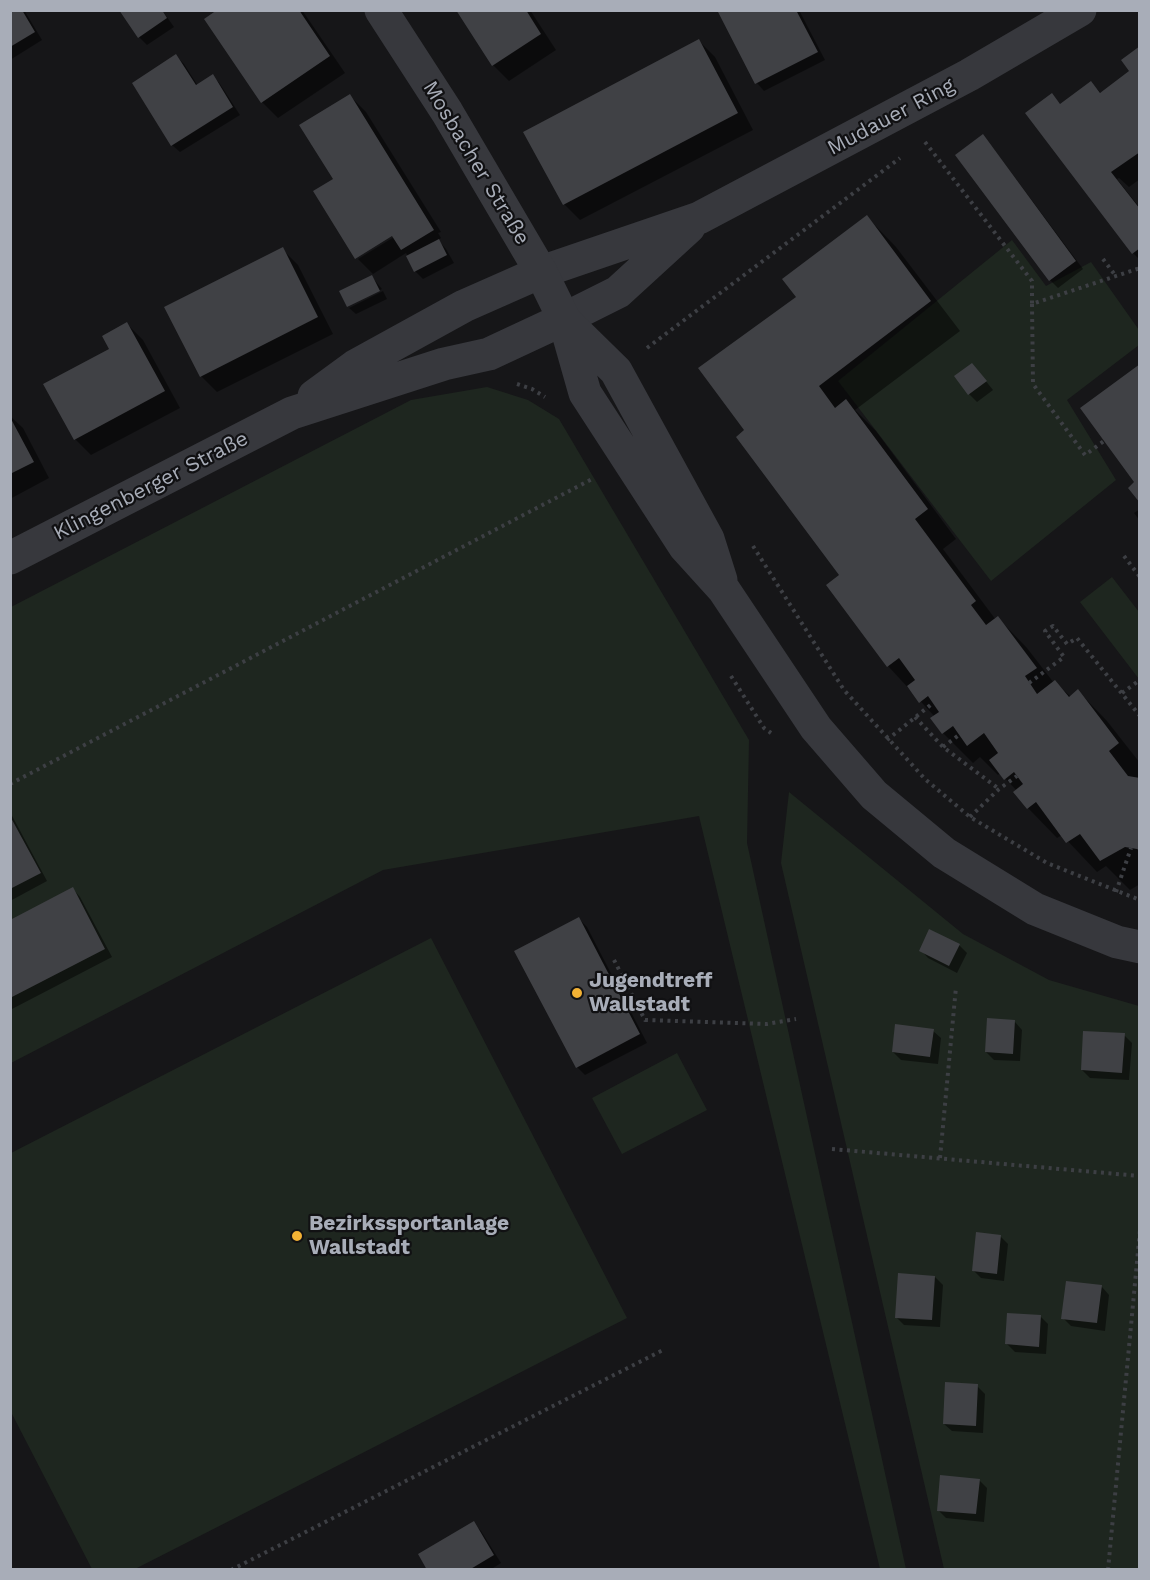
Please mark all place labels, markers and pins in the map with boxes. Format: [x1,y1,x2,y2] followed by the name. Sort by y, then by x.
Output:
[589,968,712,1018] place label: Jugendtreff Wallstadt
[570,986,584,1000] marker: Jugendtreff Wallstadt
[309,1211,509,1261] place label: Bezirkssportanlage Wallstadt
[290,1229,304,1243] marker: Bezirkssportanlage Wallstadt

